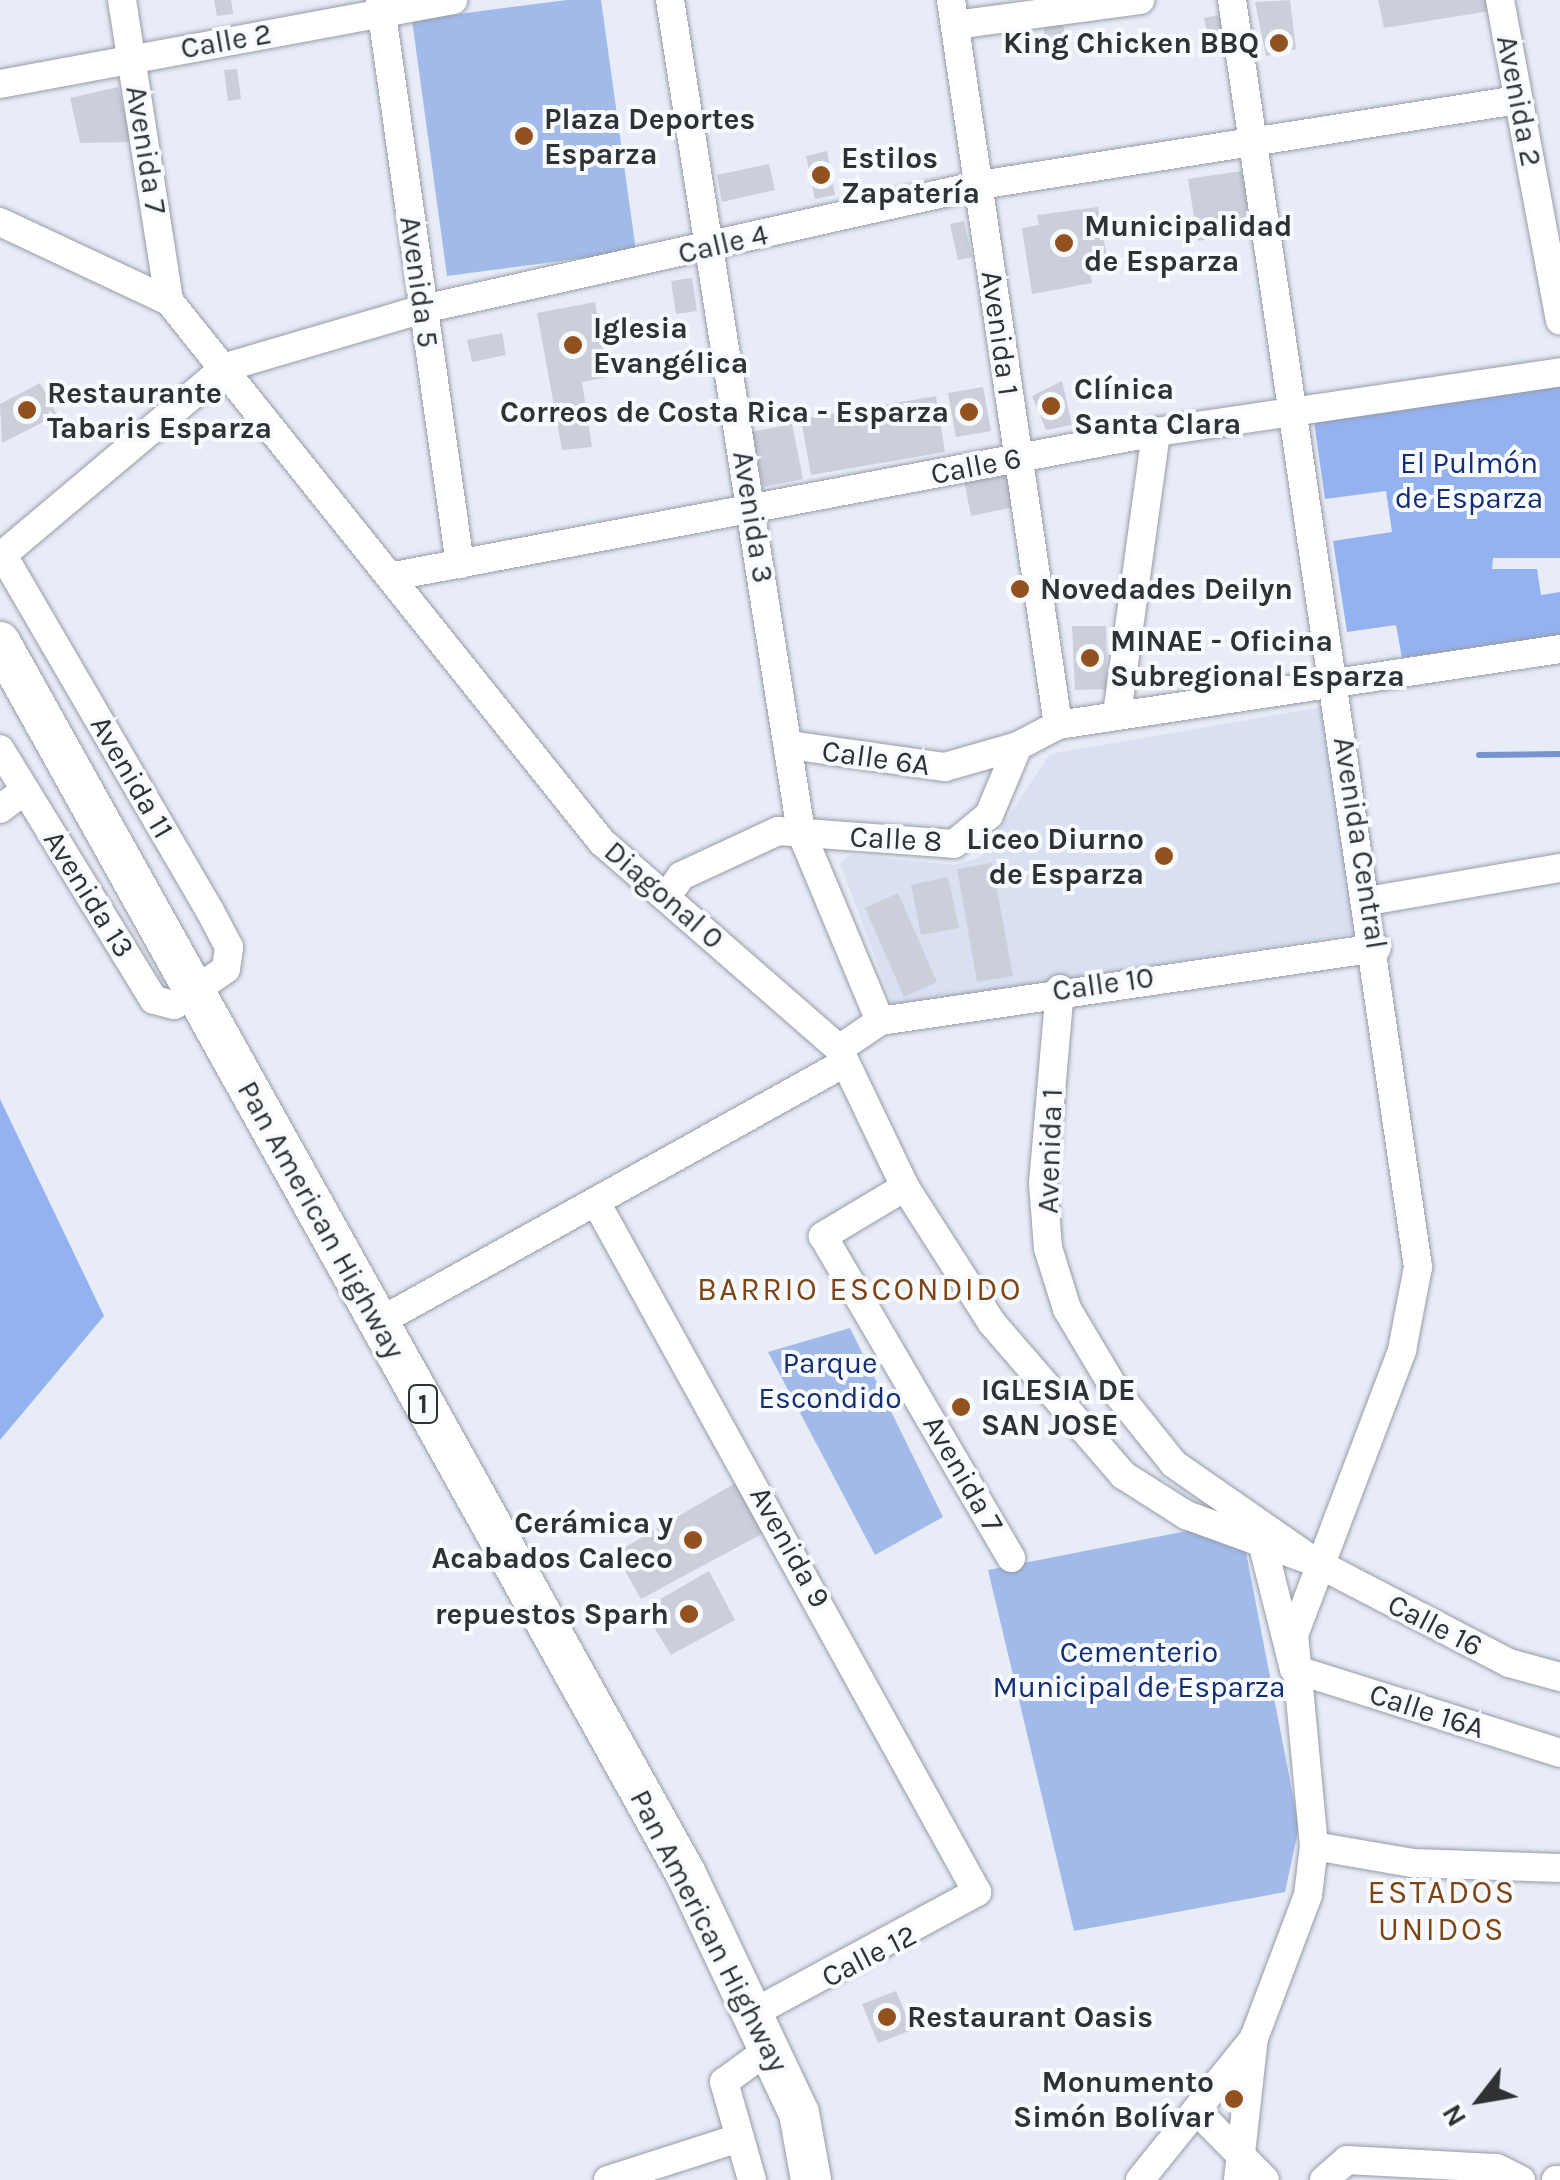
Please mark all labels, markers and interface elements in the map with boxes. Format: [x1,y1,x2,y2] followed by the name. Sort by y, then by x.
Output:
[178,15,274,67] street label: Calle 2
[1003,25,1259,61] place label: King Chicken BBQ
[1268,32,1290,54] marker: King Chicken BBQ
[1489,32,1549,170] street label: Avenida 2
[118,83,174,217] street label: Avenida 7
[544,101,755,172] place label: Plaza Deportes Esparza
[513,125,535,147] marker: Plaza Deportes Esparza
[841,140,980,210] place label: Estilos Zapatería
[810,164,832,186] marker: Estilos Zapatería
[1084,208,1293,278] place label: Municipalidad de Esparza
[392,214,446,350] street label: Avenida 5
[675,216,771,272] street label: Calle 4
[1053,232,1075,254] marker: Municipalidad de Esparza
[973,268,1027,398] street label: Avenida 1
[593,310,748,380] place label: Iglesia Evangélica
[562,334,584,356] marker: Iglesia Evangélica
[1074,371,1241,442] place label: Clínica Santa Clara
[47,375,272,446] place label: Restaurante Tabaris Esparza
[1038,393,1064,419] marker: Clínica Santa Clara
[500,394,949,430] place label: Correos de Costa Rica - Esparza
[16,399,38,421] marker: Restaurante Tabaris Esparza
[958,401,980,423] marker: Correos de Costa Rica - Esparza
[928,440,1024,492] street label: Calle 6
[1395,445,1543,516] park label: El Pulmón de Esparza
[725,448,781,586] street label: Avenida 3
[1040,571,1293,607] place label: Novedades Deilyn
[1009,578,1031,600] marker: Novedades Deilyn
[1110,623,1405,694] place label: MINAE - Oficina Subregional Esparza
[1079,647,1101,669] marker: MINAE - Oficina Subregional Esparza
[83,709,181,845] street label: Avenida 11
[820,733,932,783] street label: Calle 6A
[1325,734,1395,952] street label: Avenida Central
[849,819,943,859] street label: Calle 8
[966,821,1144,892] place label: Liceo Diurno de Esparza
[36,824,142,964] street label: Avenida 13
[597,833,731,957] street label: Diagonal 0
[1153,845,1175,867] marker: Liceo Diurno de Esparza
[1050,959,1156,1009] street label: Calle 10
[230,1075,412,1365] street label: Pan American Highway
[1030,1088,1070,1214] street label: Avenida 1
[697,1271,1023,1309] district label: BARRIO ESCONDIDO
[758,1345,902,1416] park label: Parque Escondido
[981,1372,1136,1442] place label: IGLESIA DE SAN JOSE
[408,1381,438,1427] road number: 1
[950,1396,972,1418] marker: IGLESIA DE SAN JOSE
[915,1409,1011,1539] street label: Avenida 7
[742,1480,838,1614] street label: Avenida 9
[432,1505,673,1576] place label: Cerámica y Acabados Caleco
[682,1529,704,1551] marker: Cerámica y Acabados Caleco
[1382,1586,1488,1664] street label: Calle 16
[435,1596,669,1632] place label: repuestos Sparh
[678,1603,700,1625] marker: repuestos Sparh
[992,1634,1286,1704] park label: Cementerio Municipal de Esparza
[1365,1676,1489,1746] street label: Calle 16A
[622,1784,796,2078] street label: Pan American Highway
[1367,1875,1517,1950] district label: ESTADOS UNIDOS
[816,1917,922,1995] street label: Calle 12
[907,1999,1153,2035] place label: Restaurant Oasis
[876,2006,898,2028] marker: Restaurant Oasis
[1430,2050,1530,2150] north arrow
[1013,2064,1214,2134] place label: Monumento Simón Bolívar
[1223,2088,1245,2110] marker: Monumento Simón Bolívar
[1435,2099,1473,2133] text: N

